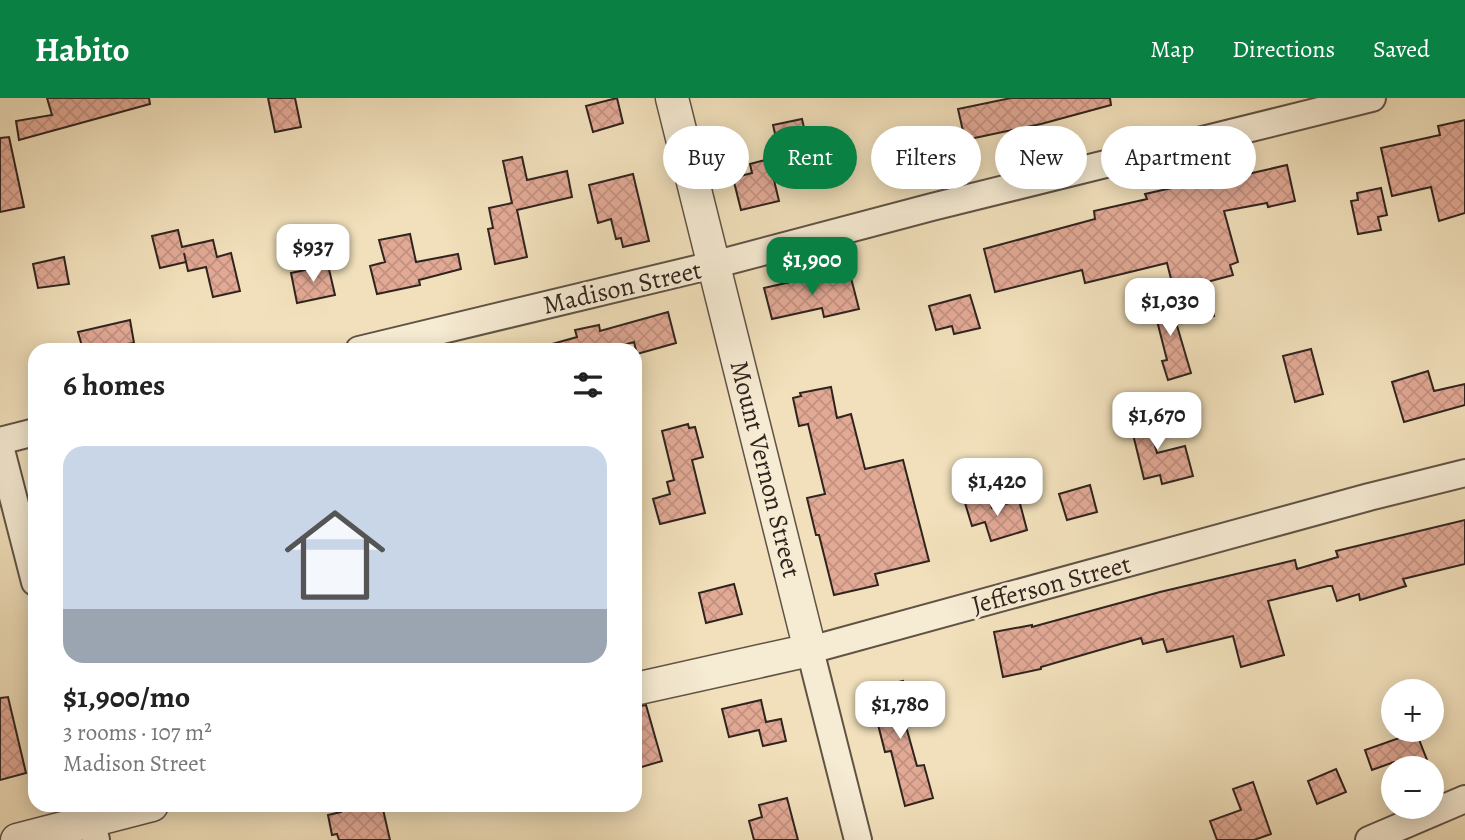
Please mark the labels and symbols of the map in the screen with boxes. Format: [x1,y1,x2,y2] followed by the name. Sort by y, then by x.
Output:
[272,225,354,284] pin: $937
[755,238,869,297] pin: $1,900
[539,252,705,323] street label: Madison Street
[1113,278,1227,338] pin: $1,030
[722,357,810,582] street label: Mount Vernon Street
[1100,392,1214,452] pin: $1,670
[940,458,1054,518] pin: $1,420
[968,546,1135,623] street label: Jefferson Street
[843,682,957,741] pin: $1,780

